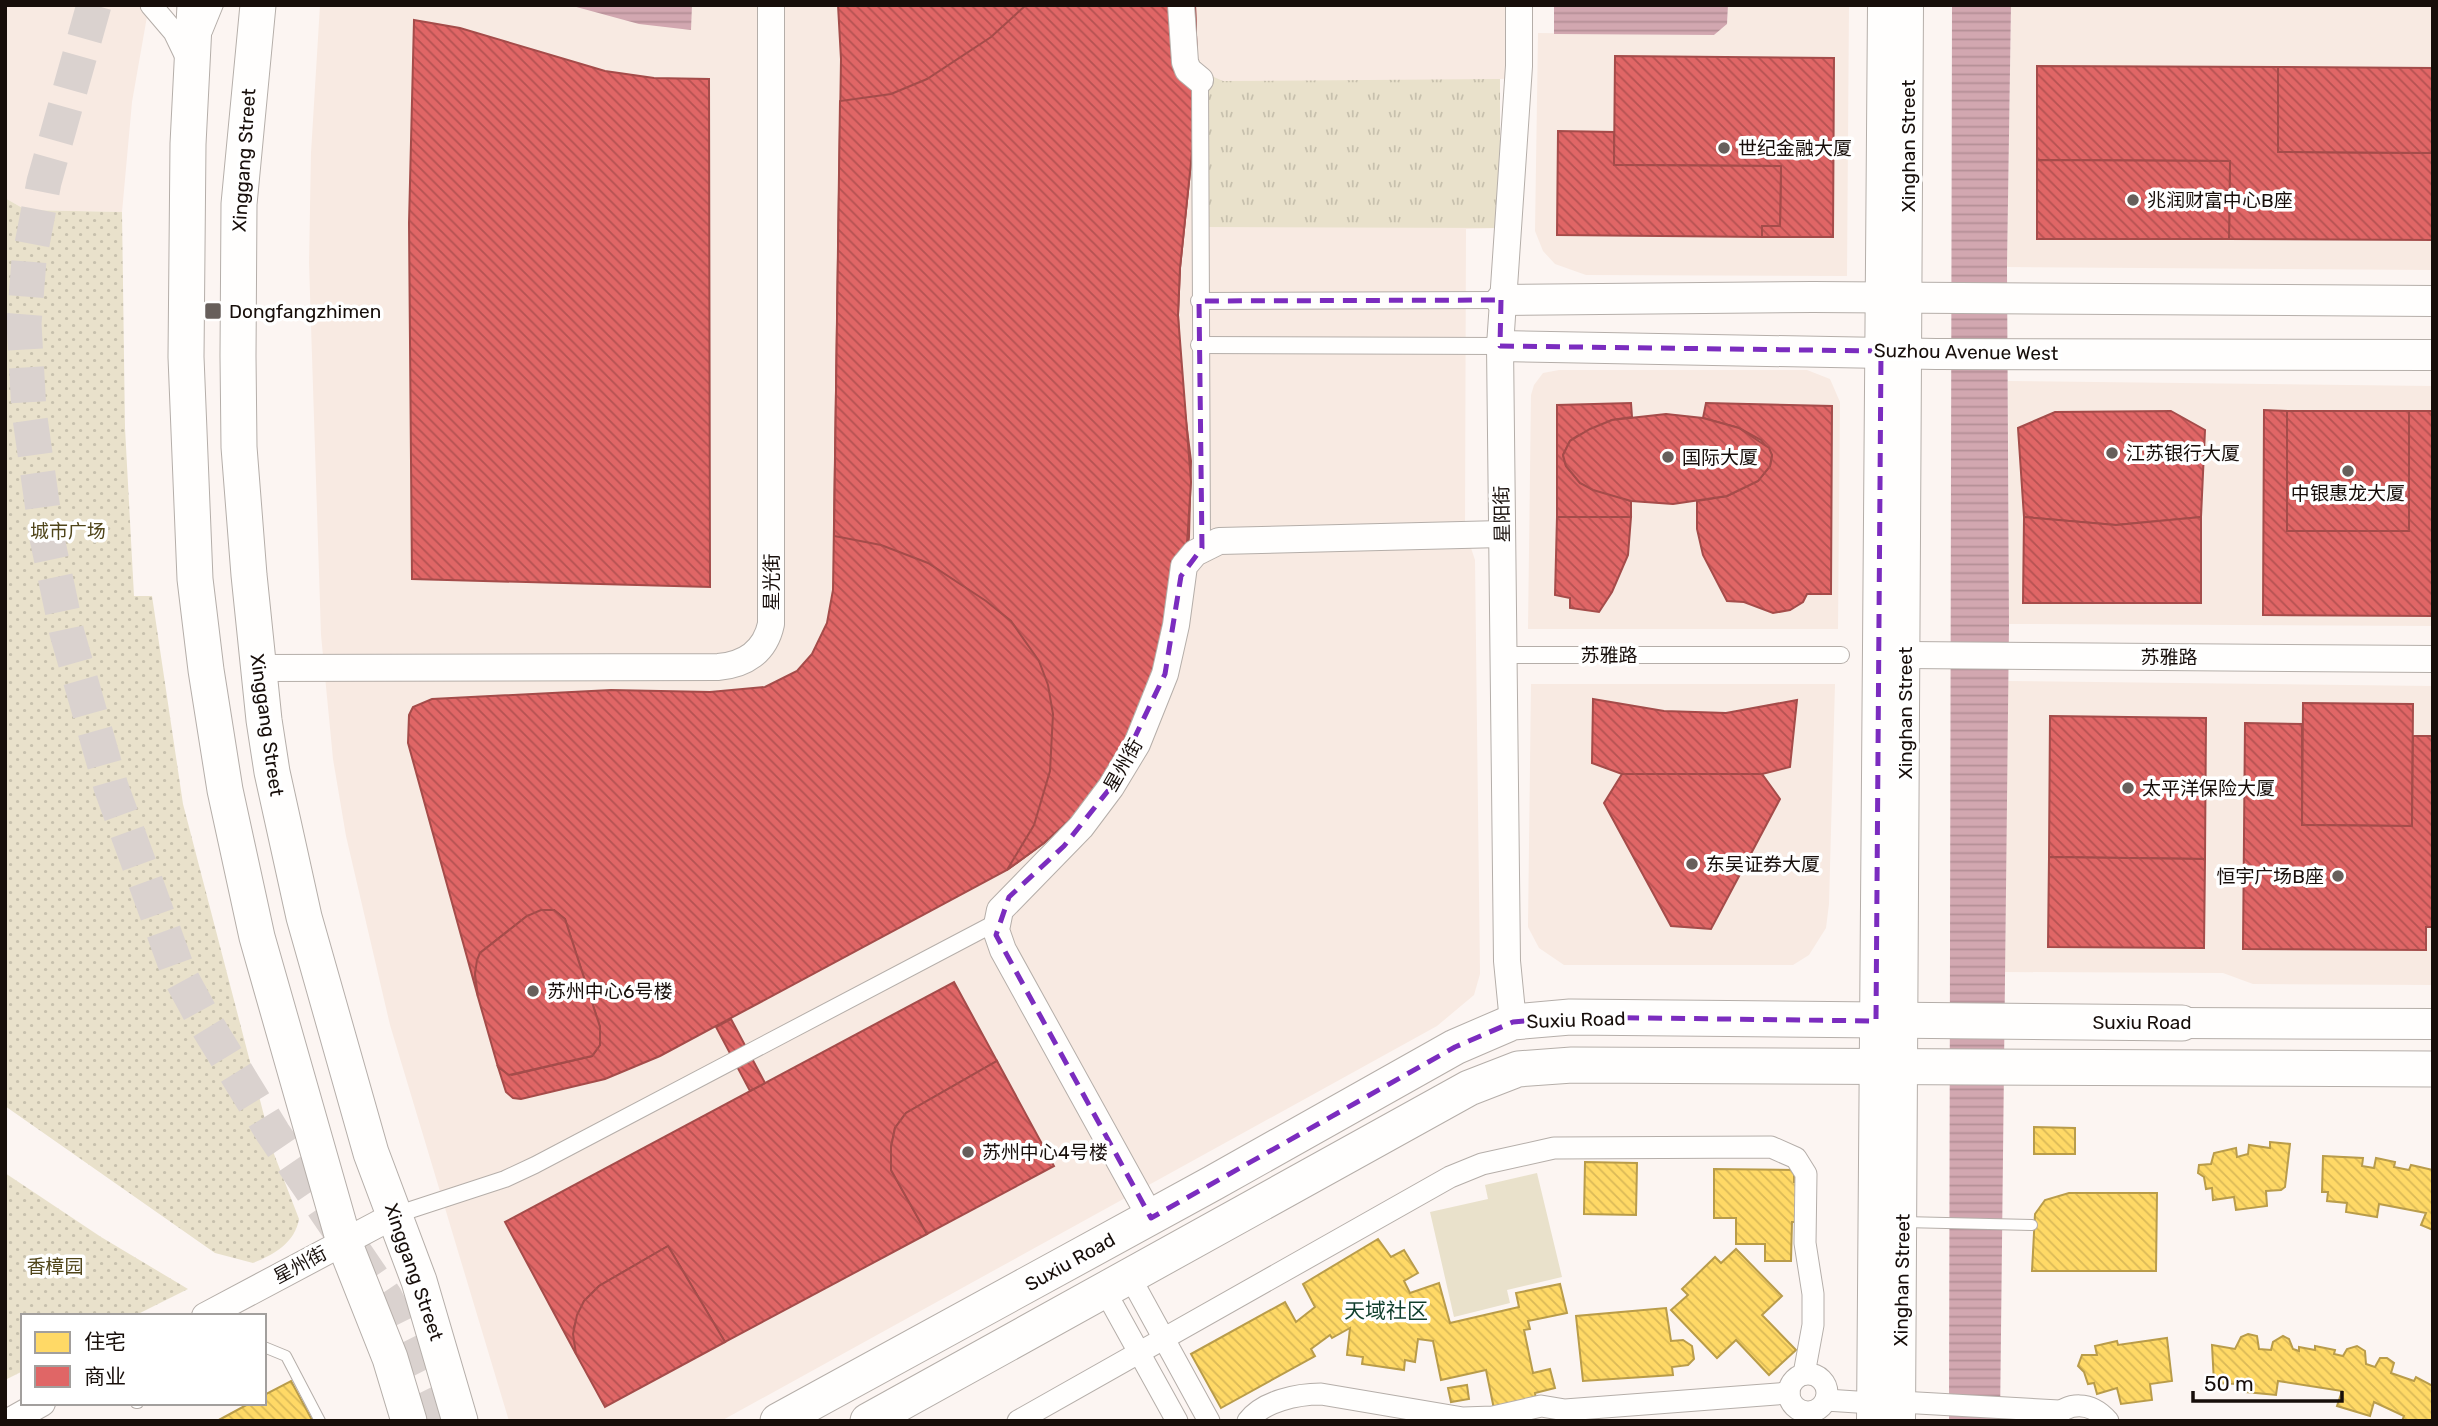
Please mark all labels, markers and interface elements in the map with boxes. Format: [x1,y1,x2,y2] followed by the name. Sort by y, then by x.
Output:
[1897,79,1920,212] street label: Xinghan Street
[228,87,261,233] street label: Xinggang Street
[1738,137,1852,160] place label: 世纪金融大厦
[1716,140,1732,156] marker: 世纪金融大厦
[2147,189,2293,212] place label: 兆润财富中心B座
[2125,192,2141,208] marker: 兆润财富中心B座
[229,300,381,323] place label: Dongfangzhimen
[203,301,223,321] marker: Dongfangzhimen
[1874,339,2059,365] street label: Suzhou Avenue West
[2126,442,2240,465] place label: 江苏银行大厦
[2104,445,2120,461] marker: 江苏银行大厦
[1682,446,1758,469] place label: 国际大厦
[1660,449,1676,465] marker: 国际大厦
[2340,463,2356,479] marker: 中银惠龙大厦
[2291,482,2405,505] place label: 中银惠龙大厦
[1490,485,1514,543] street label: 星阳街
[30,520,106,543] park label: 城市广场
[760,553,783,611] street label: 星光街
[1580,644,1638,667] street label: 苏雅路
[1894,646,1917,779] street label: Xinghan Street
[2140,646,2198,669] street label: 苏雅路
[246,652,288,798] street label: Xinggang Street
[1099,735,1147,795] street label: 星州街
[2142,777,2275,800] place label: 太平洋保险大厦
[2120,780,2136,796] marker: 太平洋保险大厦
[1706,853,1820,876] place label: 东吴证券大厦
[1684,856,1700,872] marker: 东吴证券大厦
[2216,865,2324,888] place label: 恒宇广场B座
[2330,868,2346,884] marker: 恒宇广场B座
[547,980,672,1003] place label: 苏州中心6号楼
[525,983,541,999] marker: 苏州中心6号楼
[1526,1007,1626,1033] street label: Suxiu Road
[2092,1011,2192,1034] street label: Suxiu Road
[982,1141,1108,1164] place label: 苏州中心4号楼
[960,1144,976,1160] marker: 苏州中心4号楼
[380,1200,448,1344] street label: Xinggang Street
[1889,1213,1915,1347] street label: Xinghan Street
[1021,1228,1119,1296] street label: Suxiu Road
[269,1241,331,1289] street label: 星州街
[26,1255,84,1278] park label: 香樟园
[1344,1298,1428,1323] district label: 天域社区
[21,1314,266,1405] legend
[84,1329,126,1354] text: 住宅
[2193,1360,2342,1404] scale bar
[84,1364,126,1389] text: 商业
[2204,1371,2254,1396] text: 50 m

